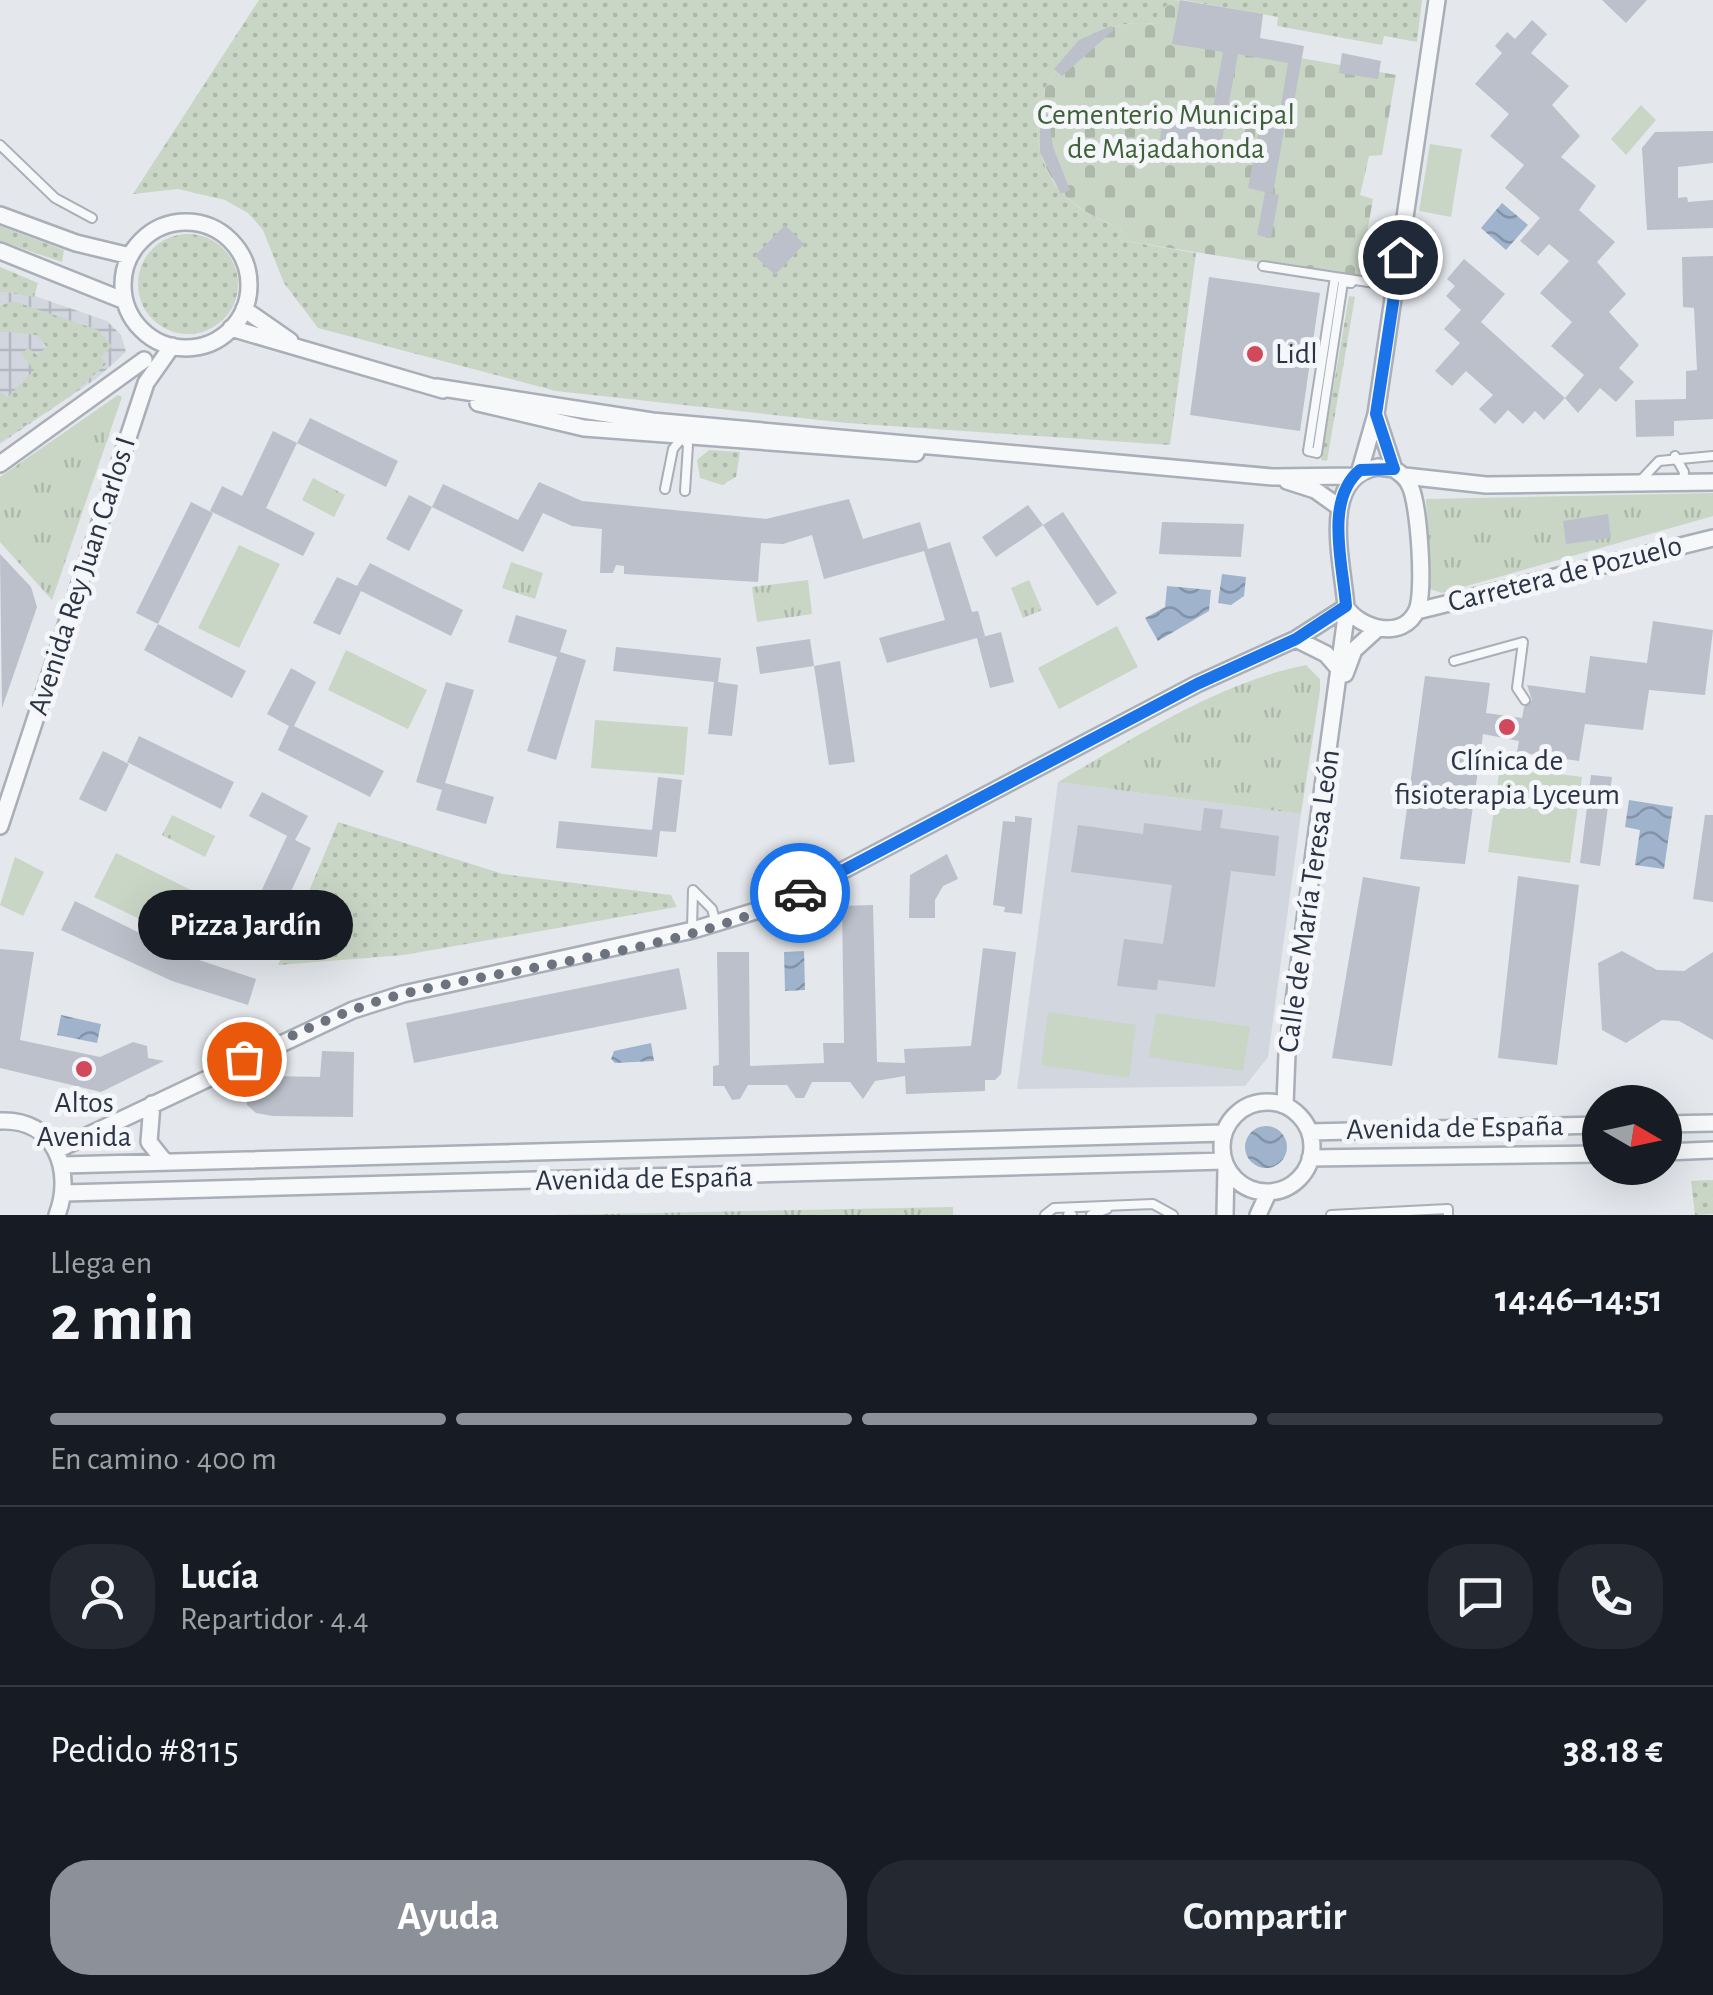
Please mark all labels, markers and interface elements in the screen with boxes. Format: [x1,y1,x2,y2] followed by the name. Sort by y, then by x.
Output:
[1037,100,1295,164] park label: Cementerio Municipal de Majadahonda
[1358,215,1443,300] pin
[1373,230,1428,285] icon: home
[1275,339,1318,369] place label: Lidl
[1244,343,1266,365] marker: Lidl
[23,433,141,719] street label: Avenida Rey Juan Carlos I
[1445,530,1685,618] street label: Carretera de Pozuelo
[1496,716,1518,738] marker: Clínica de fisioterapia Lyceum
[1394,746,1620,810] place label: Clínica de fisioterapia Lyceum
[1273,747,1345,1055] street label: Calle de María Teresa León
[750,843,850,943] courier
[773,866,828,921] icon: car
[136,889,352,959] callout: Pizza Jardín
[169,909,322,941] text: Pizza Jardín
[202,1017,287,1102] pin
[217,1032,272,1087] icon: bag
[73,1058,95,1080] marker: Altos Avenida
[1582,1085,1682,1185] north arrow
[1582,1085,1682,1185] map controls
[36,1088,132,1152] place label: Altos Avenida
[1346,1111,1564,1145] street label: Avenida de España
[535,1162,753,1196] street label: Avenida de España
[50,1247,152,1279] text: Llega en
[1495,1281,1663,1319] text: 14:46–14:51
[50,1287,194,1352] text: 2 min
[50,1443,277,1475] text: En camino · 400 m
[50,1544,155,1649] button: person
[1428,1544,1533,1649] button: chat
[1558,1544,1663,1649] button: phone
[180,1558,259,1596] text: Lucía
[180,1603,369,1635] text: Repartidor · 4.4
[50,1732,239,1770] text: Pedido #8115
[1563,1732,1663,1770] text: 38.18 €
[50,1860,847,1975] button: Ayuda
[867,1860,1663,1975] button: Compartir

